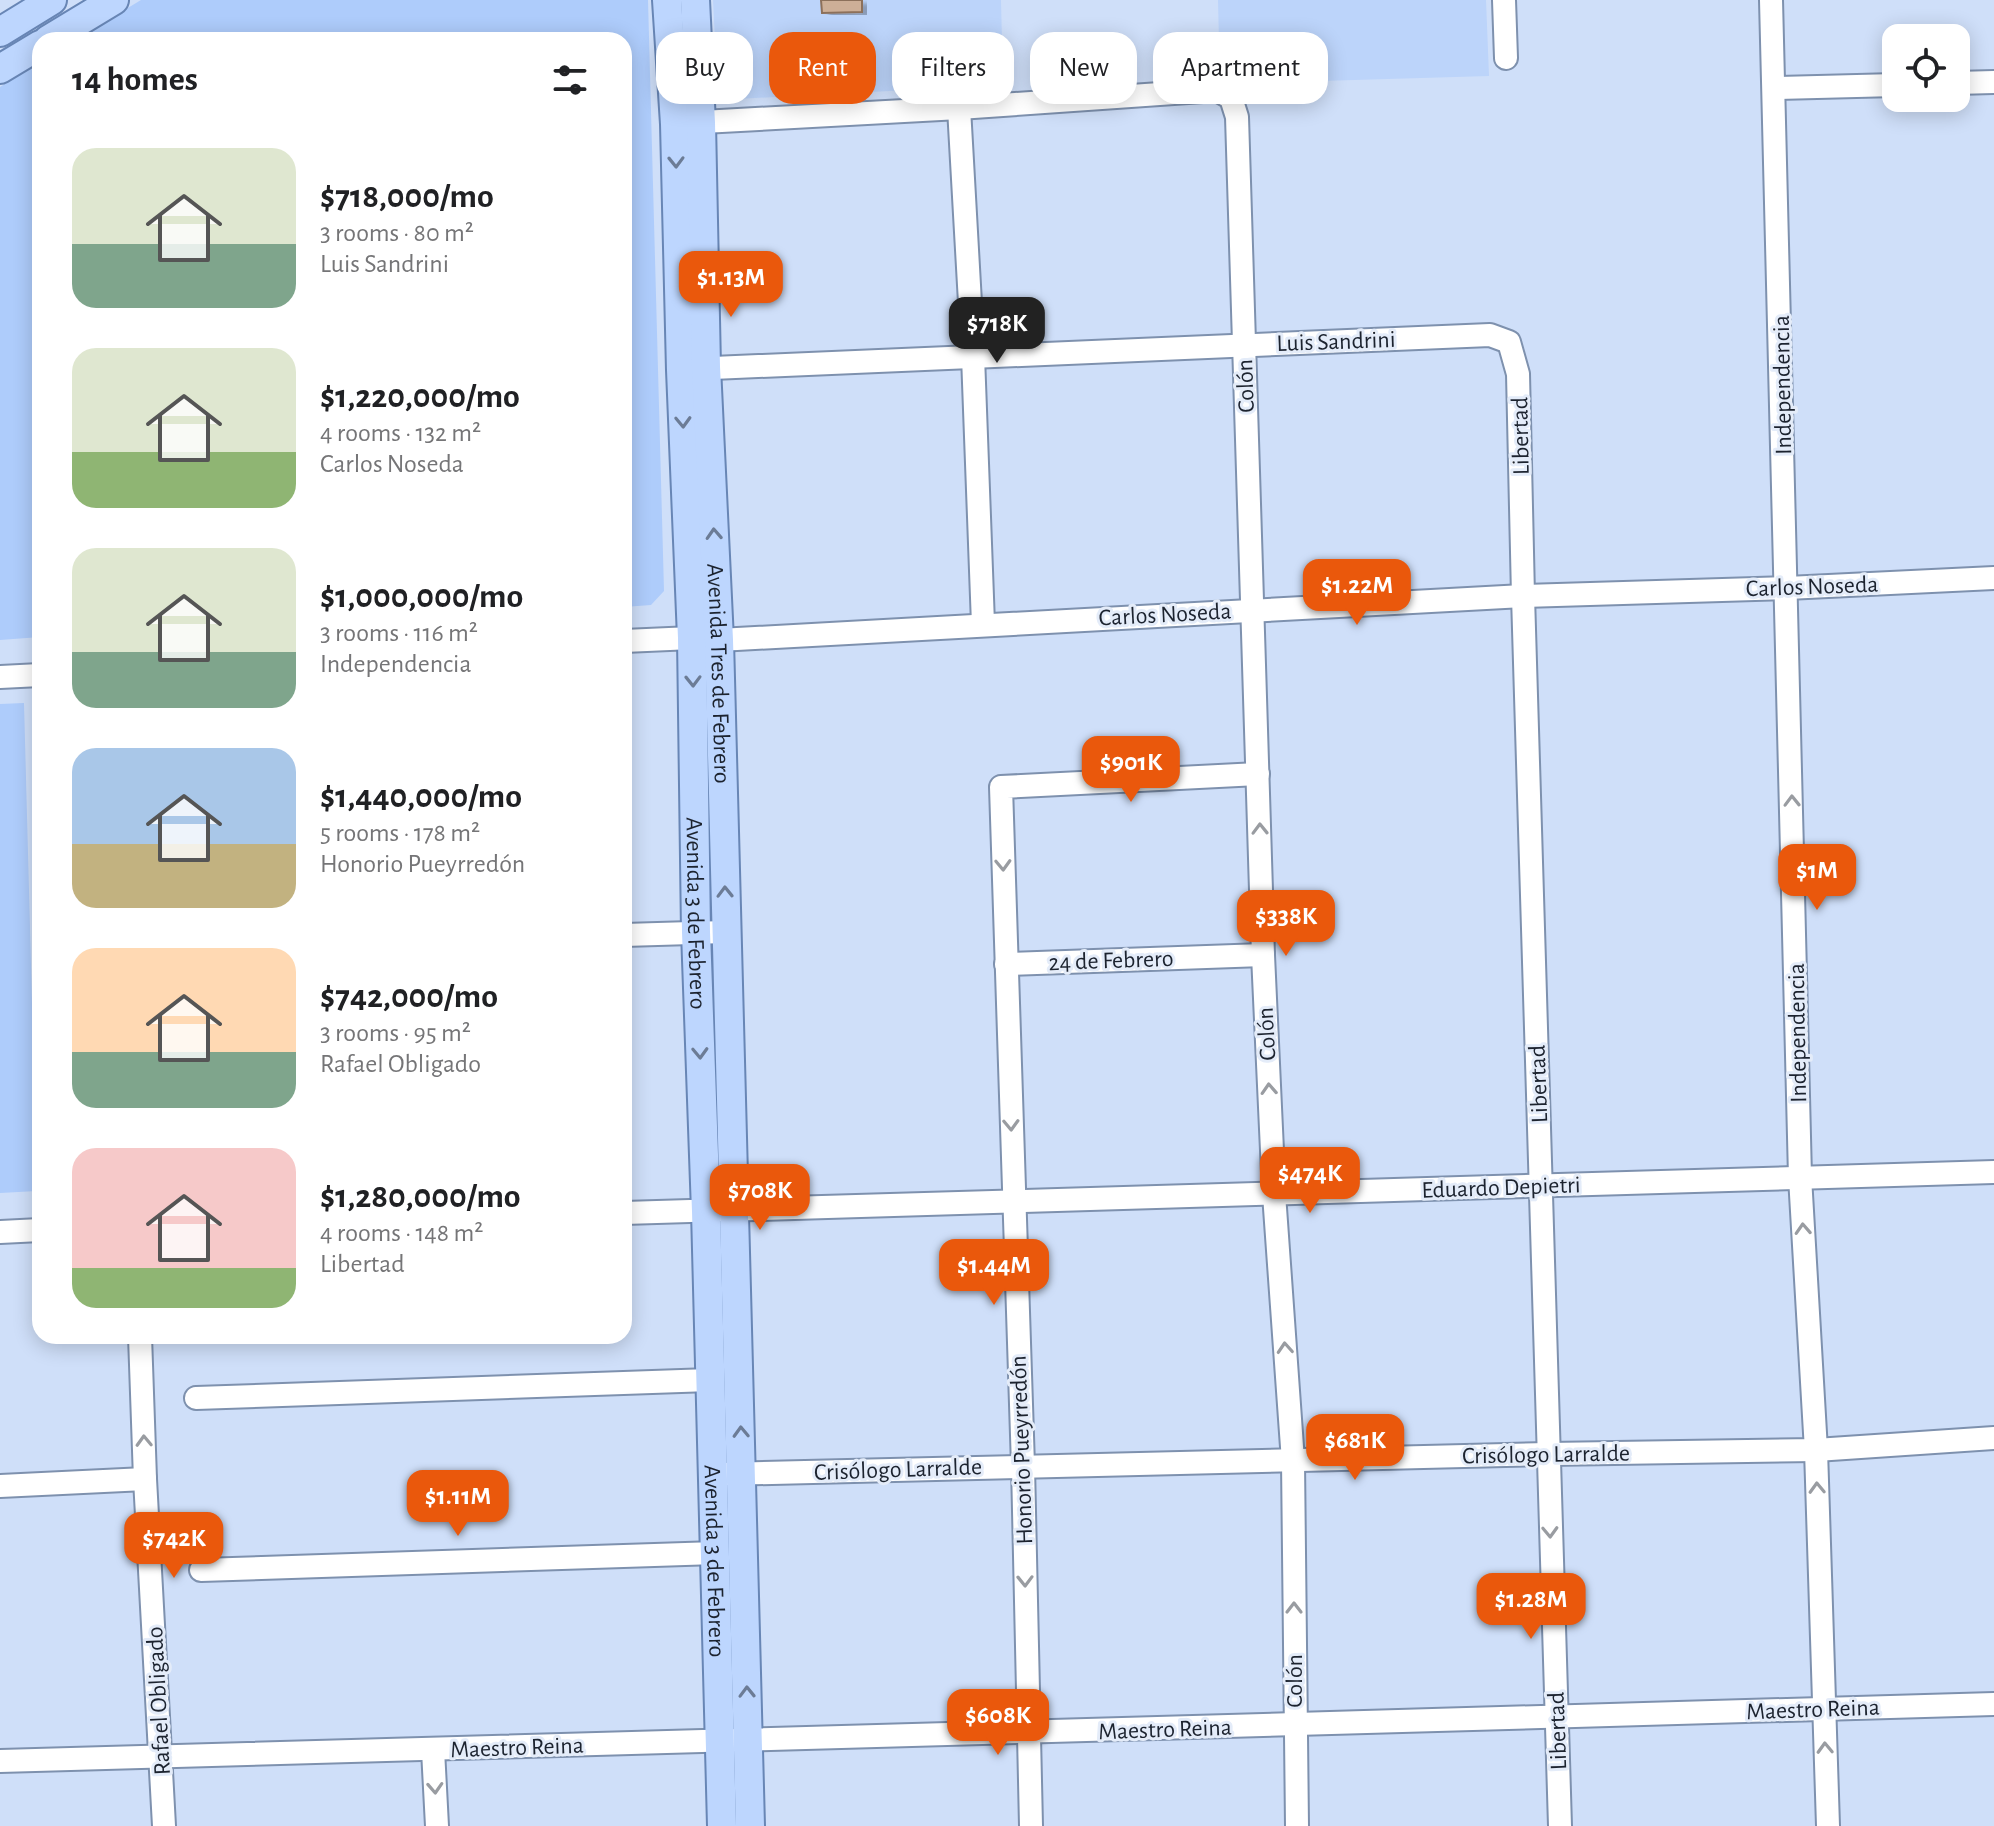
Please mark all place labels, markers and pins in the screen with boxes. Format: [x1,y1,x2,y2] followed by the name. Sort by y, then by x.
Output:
[666,251,796,319] pin: $1.13M
[941,297,1053,365] pin: $718K
[1292,559,1422,627] pin: $1.22M
[1075,736,1187,804] pin: $901K
[1778,844,1856,912] pin: $1M
[1230,890,1342,958] pin: $338K
[1254,1147,1366,1215] pin: $474K
[704,1164,816,1232] pin: $708K
[929,1239,1059,1307] pin: $1.44M
[1299,1414,1411,1482] pin: $681K
[393,1470,523,1538] pin: $1.11M
[118,1512,230,1580] pin: $742K
[1466,1573,1596,1641] pin: $1.28M
[942,1689,1054,1757] pin: $608K

